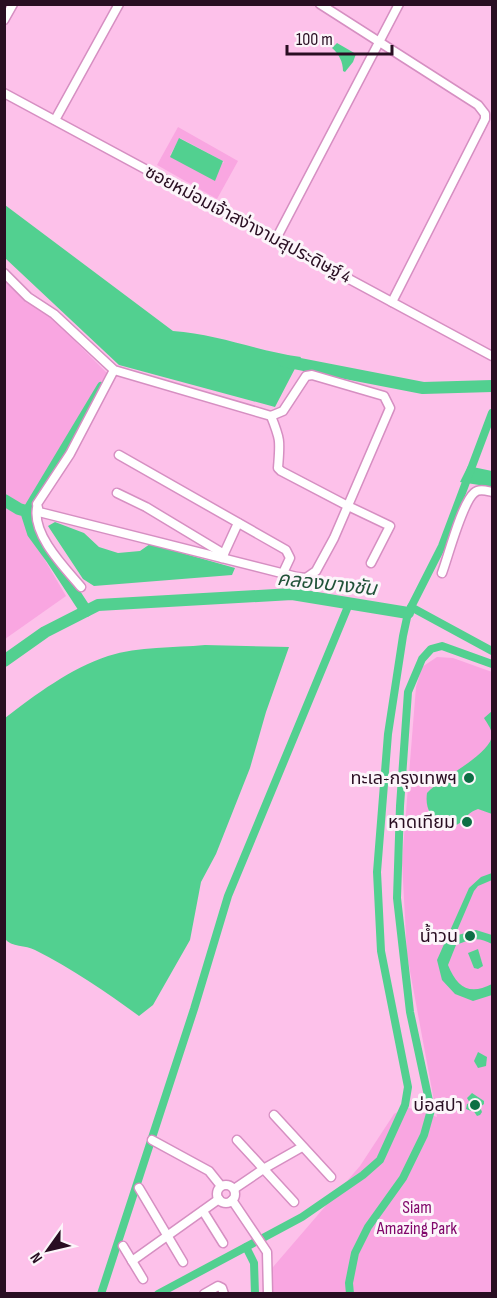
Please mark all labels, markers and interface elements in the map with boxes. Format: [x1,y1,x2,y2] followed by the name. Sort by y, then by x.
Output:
[287,18,392,56] scale bar
[296,29,333,50] text: 100 m
[141,161,355,288] street label: ซอยหม่อมเจ้าสง่างามสุประดิษฐ์ 4
[276,567,380,601] water label: คลองบางชัน
[351,768,457,789] place label: ทะเล-กรุงเทพฯ
[462,771,476,785] marker: ทะเล-กรุงเทพฯ
[388,812,455,833] place label: หาดเทียม
[460,815,474,829] marker: หาดเทียม
[420,923,458,947] place label: น้ำวน
[463,929,477,943] marker: น้ำวน
[413,1095,463,1116] place label: บ่อสปา
[468,1098,482,1112] marker: บ่อสปา
[376,1197,457,1239] park label: Siam Amazing Park
[18,1220,78,1280] north arrow
[27,1249,47,1266] text: N

